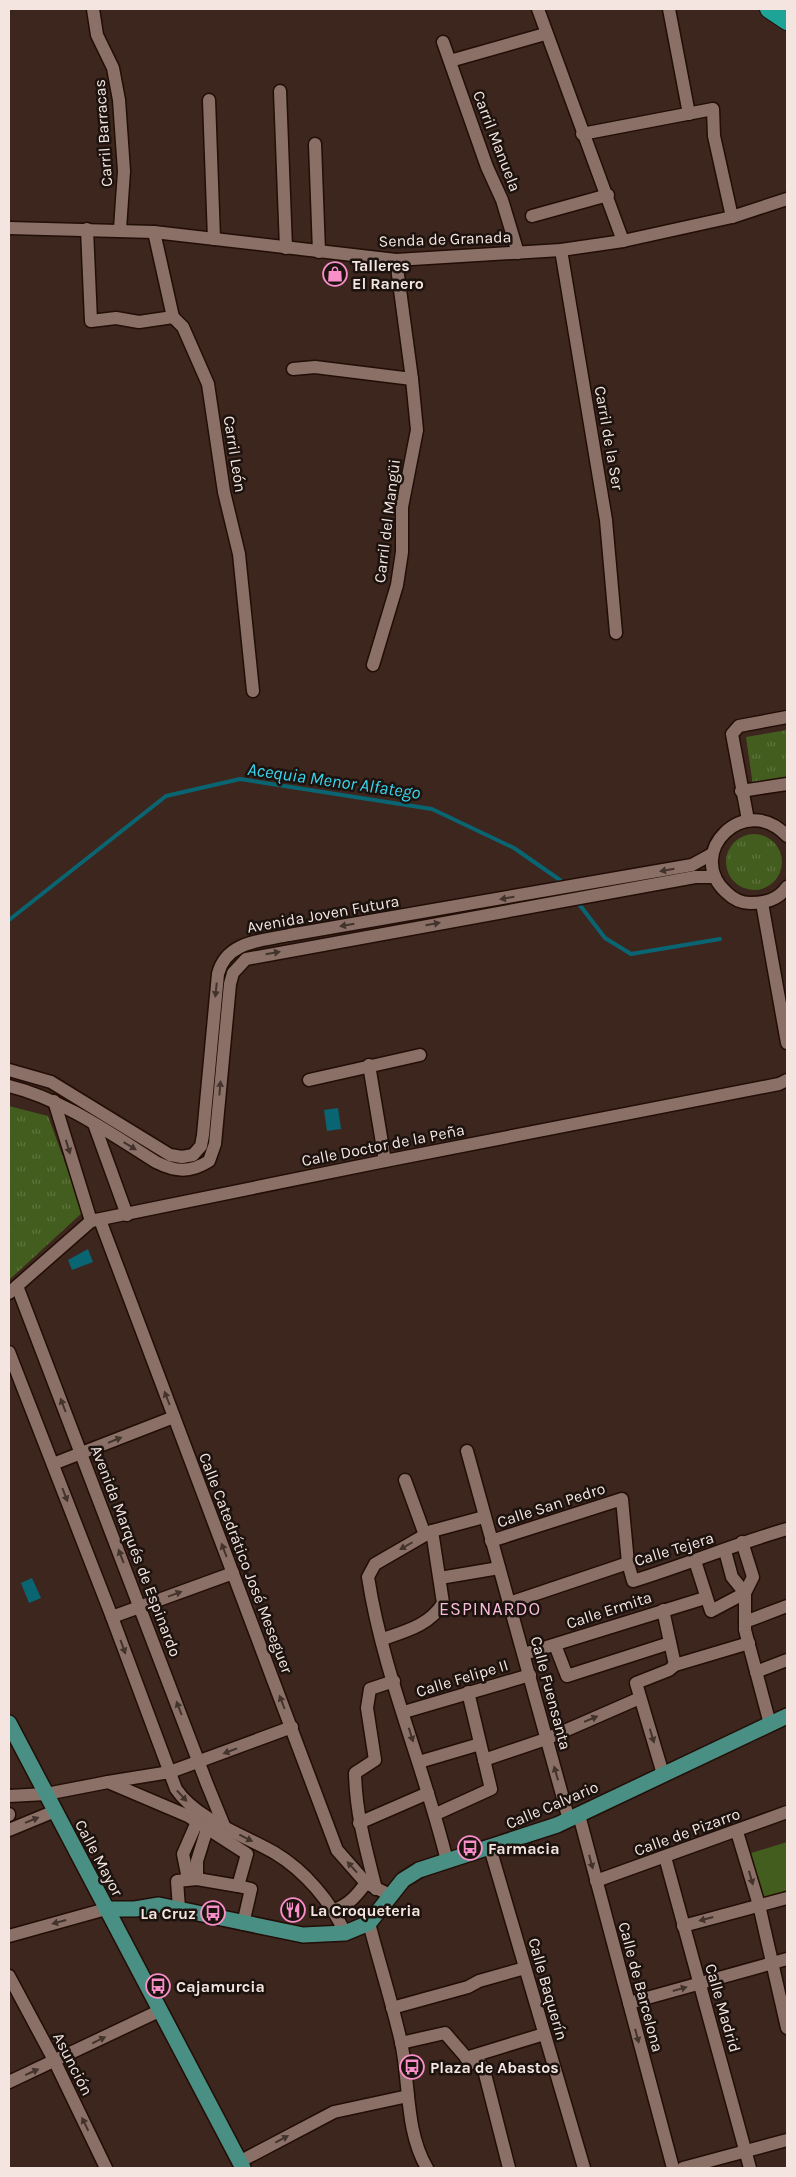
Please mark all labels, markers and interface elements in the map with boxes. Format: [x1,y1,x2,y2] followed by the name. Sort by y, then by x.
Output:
[90,79,116,187] street label: Carril Barracas
[469,88,525,194] street label: Carril Manuela
[378,227,512,251] street label: Senda de Granada
[352,256,424,293] place label: Talleres El Ranero
[322,261,348,287] shop icon: Talleres El Ranero
[590,384,628,492] street label: Carril de la Ser
[220,414,250,494] street label: Carril León
[370,458,404,584] street label: Carril del Mangüi
[246,758,422,804] water label: Acequia Menor Alfatego
[659,866,675,874] one-way arrow
[245,891,401,937] street label: Avenida Joven Futura
[499,895,515,903] one-way arrow
[425,920,440,928] one-way arrow
[338,922,354,930] one-way arrow
[265,948,281,956] one-way arrow
[212,983,220,999] one-way arrow
[216,1079,224,1095] one-way arrow
[300,1120,466,1170] street label: Calle Doctor de la Peña
[65,1140,73,1155] one-way arrow
[124,1141,137,1151] one-way arrow
[163,1391,170,1406] one-way arrow
[59,1397,67,1412] one-way arrow
[108,1436,123,1444] one-way arrow
[87,1443,185,1659] street label: Avenida Marqués de Espinardo
[195,1450,297,1676] street label: Calle Catedrático José Meseguer
[495,1479,607,1531] street label: Calle San Pedro
[61,1488,69,1503] one-way arrow
[632,1528,716,1570] street label: Calle Tejera
[400,1541,413,1550] one-way arrow
[220,1542,228,1557] one-way arrow
[117,1549,124,1564] one-way arrow
[564,1587,654,1633] street label: Calle Ermita
[167,1590,182,1597] one-way arrow
[439,1598,541,1620] district label: ESPINARDO
[527,1634,575,1752] street label: Calle Fuensanta
[120,1639,127,1654] one-way arrow
[414,1655,510,1701] street label: Calle Felipe II
[278,1694,286,1709] one-way arrow
[175,1700,183,1715] one-way arrow
[584,1715,598,1723] one-way arrow
[408,1728,416,1743] one-way arrow
[648,1729,656,1744] one-way arrow
[222,1747,237,1755] one-way arrow
[551,1765,559,1780] one-way arrow
[503,1777,601,1833] street label: Calle Calvario
[177,1790,188,1803] one-way arrow
[631,1804,743,1860] street label: Calle de Pizarro
[25,1816,39,1824] one-way arrow
[71,1816,127,1900] street label: Calle Mayor
[238,1834,253,1842] one-way arrow
[457,1835,483,1861] bus stop icon: Farmacia
[488,1839,560,1858] place label: Farmacia
[588,1855,596,1870] one-way arrow
[346,1861,358,1873] one-way arrow
[748,1871,756,1886] one-way arrow
[280,1897,306,1923] restaurant icon: La Croqueteria
[200,1900,226,1926] bus stop icon: La Cruz
[310,1901,421,1920] place label: La Croqueteria
[140,1904,196,1923] place label: La Cruz
[699,1916,714,1924] one-way arrow
[52,1918,67,1926] one-way arrow
[615,1920,667,2054] street label: Calle de Barcelona
[524,1936,572,2042] street label: Calle Baquerín
[701,1961,745,2055] street label: Calle Madrid
[145,1973,171,1999] bus stop icon: Cajamurcia
[176,1977,265,1996] place label: Cajamurcia
[673,1984,688,1992] one-way arrow
[49,2029,97,2099] street label: Asunción
[634,2029,642,2044] one-way arrow
[92,2036,106,2044] one-way arrow
[399,2054,425,2080] bus stop icon: Plaza de Abastos
[430,2058,559,2077] place label: Plaza de Abastos
[25,2067,39,2075] one-way arrow
[81,2117,89,2131] one-way arrow
[275,2135,290,2143] one-way arrow

